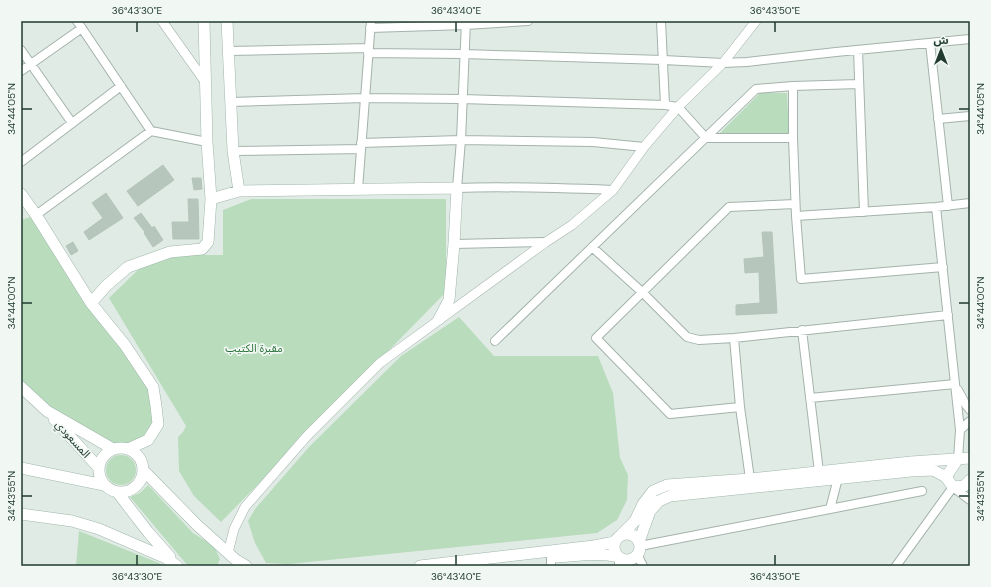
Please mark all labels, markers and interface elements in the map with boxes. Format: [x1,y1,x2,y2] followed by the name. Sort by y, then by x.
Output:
[112,4,163,17] text: 36°43'30"E
[431,4,481,17] text: 36°43'40"E
[750,4,801,17] text: 36°43'50"E
[921,30,961,70] north arrow
[933,33,949,47] text: ش
[5,83,18,135] text: 34°44'05"N
[974,83,987,135] text: 34°44'05"N
[5,277,18,329] text: 34°44'00"N
[974,277,987,329] text: 34°44'00"N
[225,341,283,355] park label: مقبرة الكتيب
[51,417,93,462] street label: المسعودي
[5,471,18,521] text: 34°43'55"N
[974,471,987,521] text: 34°43'55"N
[112,570,163,583] text: 36°43'30"E
[431,570,481,583] text: 36°43'40"E
[750,570,801,583] text: 36°43'50"E

